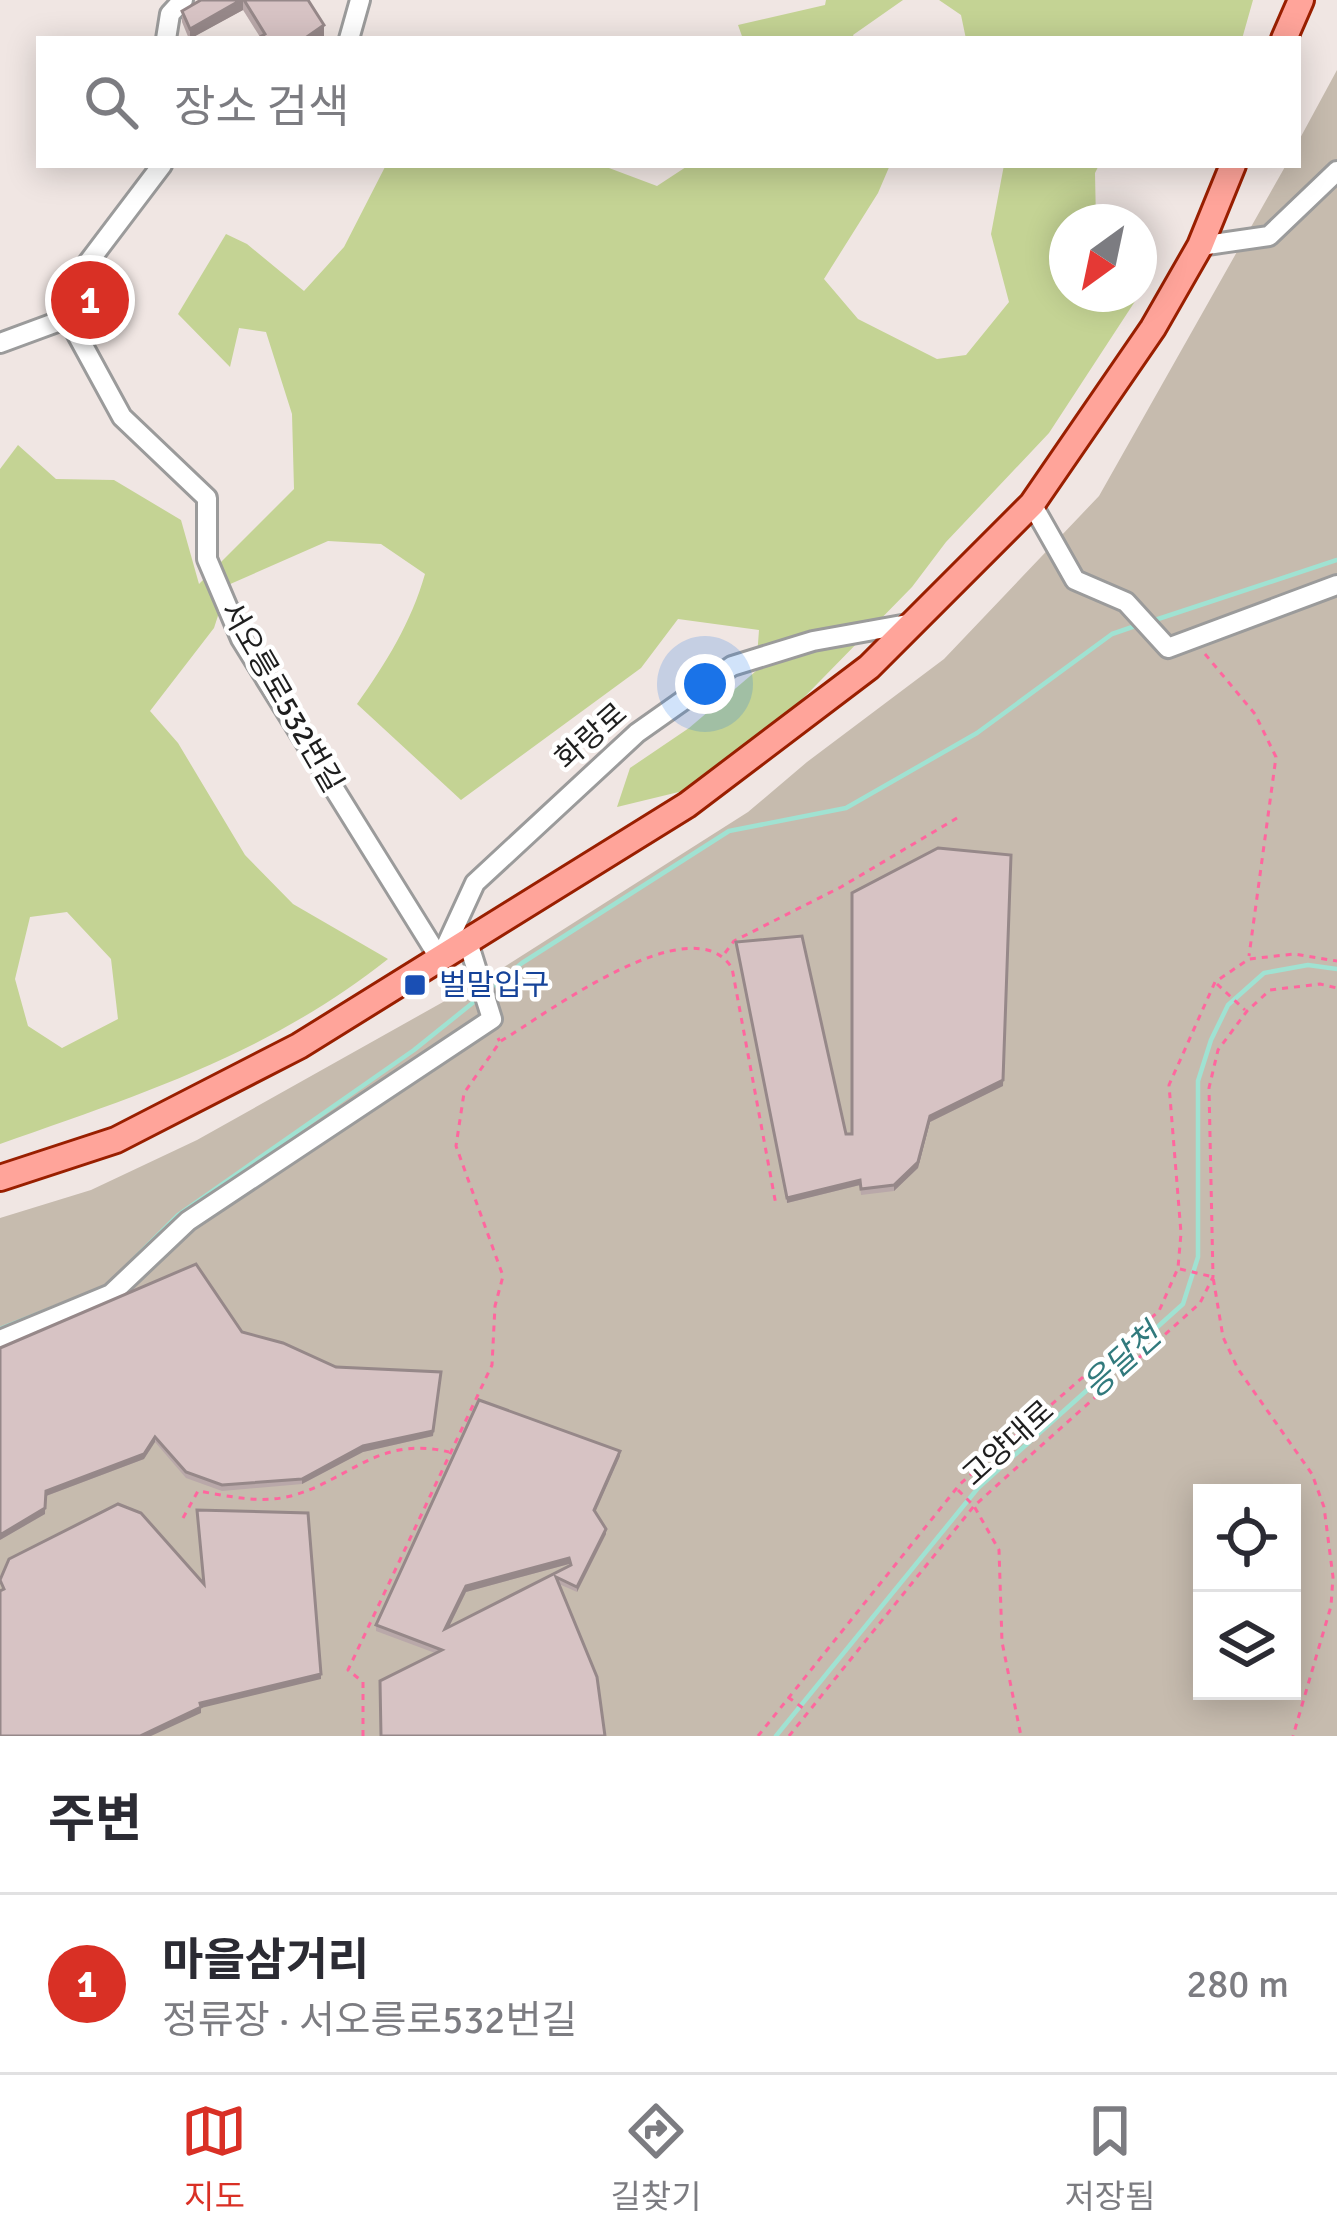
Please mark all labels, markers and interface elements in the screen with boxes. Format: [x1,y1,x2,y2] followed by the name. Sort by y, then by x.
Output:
[36,36,1301,168] search box
[78,69,144,135] icon: search
[174,80,350,135] text: 장소 검색
[1049,204,1157,312] north arrow
[51,255,129,345] pin: 1
[212,595,351,799] street label: 서오릉로532번길
[675,654,735,714] your location
[548,695,635,778] street label: 화랑로
[439,967,549,1004] place label: 벌말입구
[402,972,428,998] marker: 벌말입구
[1074,1313,1172,1407] water label: 응달천
[955,1393,1062,1494] street label: 고양대로
[1193,1484,1301,1700] map controls
[1193,1484,1301,1592] button: locate
[1193,1592,1301,1700] button: layers
[48,1788,142,1851] text: 주변
[162,1933,369,1988] text: 마을삼거리
[76,1960,98,2008] text: 1
[1186,1960,1289,2008] text: 280 m
[162,1996,577,2044] text: 정류장 · 서오릉로532번길
[181,2098,247,2218] tab: 지도
[610,2098,702,2218] tab: 길찾기
[1064,2098,1156,2218] tab: 저장됨

